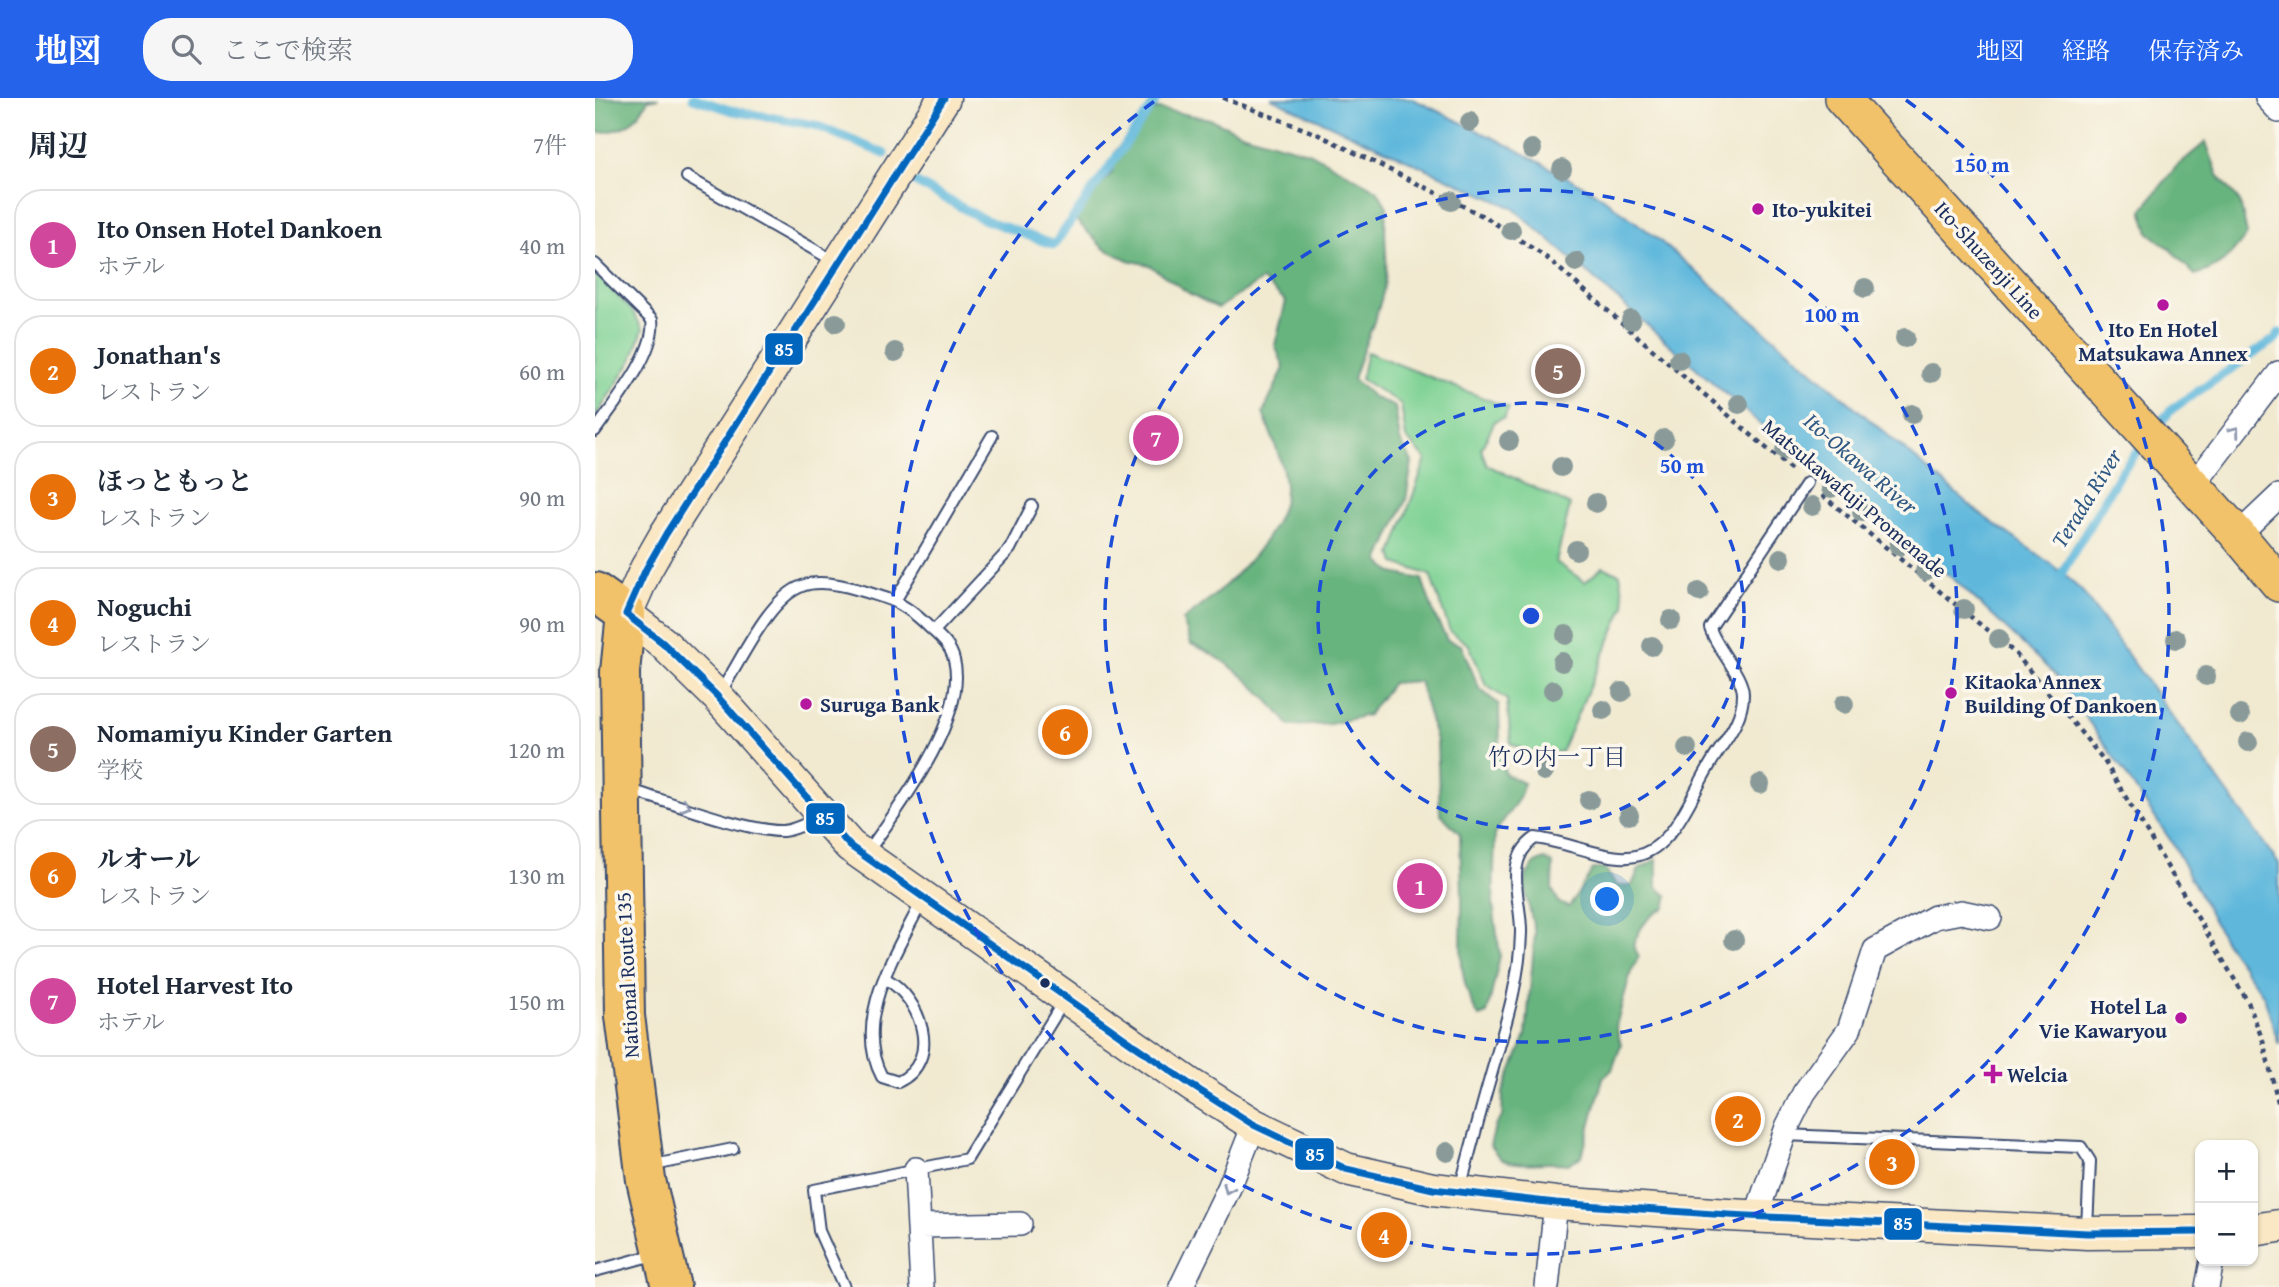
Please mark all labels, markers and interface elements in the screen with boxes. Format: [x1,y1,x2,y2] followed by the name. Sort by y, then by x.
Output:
[143,18,633,81] search box
[35,26,101,74] text: 地図
[167,30,205,68] icon: search
[223,30,353,69] text: ここで検索
[1976,33,2024,68] text: 地図
[2062,33,2110,68] text: 経路
[2148,33,2244,68] text: 保存済み
[28,123,88,167] text: 周辺
[533,128,567,161] text: 7件
[1954,149,2010,180] text: 150 m
[1772,194,1872,225] place label: Ito-yukitei
[1927,194,2051,326] street label: Ito-Shuzenji Line
[1750,201,1766,217] marker: Ito-yukitei
[97,209,382,248] text: Ito Onsen Hotel Dankoen
[47,229,59,262] text: 1
[519,229,565,262] text: 40 m
[97,249,165,282] text: ホテル
[2155,297,2171,313] marker: Ito En Hotel Matsukawa Annex
[1804,299,1860,330] text: 100 m
[2078,314,2248,369] place label: Ito En Hotel Matsukawa Annex
[764,332,804,366] line badge: 85
[97,335,221,374] text: Jonathan's
[774,335,794,363] text: 85
[1535,345,1581,397] pin: 5
[47,355,59,388] text: 2
[519,355,565,388] text: 60 m
[97,375,211,408] text: レストラン
[1797,404,1926,523] water label: Ito-Okawa River
[1756,411,1954,585] street label: Matsukawafuji Promenade
[1133,412,1179,464] pin: 7
[2227,426,2239,438] one-way arrow
[2042,441,2130,554] water label: Terada River
[1660,450,1704,481] text: 50 m
[97,461,253,500] text: ほっともっと
[47,481,59,514] text: 3
[519,481,565,514] text: 90 m
[97,501,211,534] text: レストラン
[97,587,192,626] text: Noguchi
[1519,604,1543,628] centre of rings
[47,607,59,640] text: 4
[519,607,565,640] text: 90 m
[97,627,211,660] text: レストラン
[1965,666,2158,721] place label: Kitaoka Annex Building Of Dankoen
[1943,685,1959,701] marker: Kitaoka Annex Building Of Dankoen
[820,689,940,720] place label: Suruga Bank
[798,696,814,712] marker: Suruga Bank
[1042,706,1088,758] pin: 6
[97,713,392,752] text: Nomamiyu Kinder Garten
[47,733,59,766] text: 5
[508,733,565,766] text: 120 m
[1488,740,1626,773] district label: 竹の内一丁目
[97,753,143,786] text: 学校
[679,798,691,813] one-way arrow
[805,802,846,835] line badge: 85
[815,804,835,832] text: 85
[97,839,200,878] text: ルオール
[47,859,59,892] text: 6
[508,859,565,892] text: 130 m
[1397,860,1443,912] pin: 1
[97,879,211,912] text: レストラン
[1590,882,1624,916] your location
[607,891,647,1059] street label: National Route 135
[97,965,293,1004] text: Hotel Harvest Ito
[1038,976,1052,990] unlabelled marker
[47,985,59,1018] text: 7
[508,985,565,1018] text: 150 m
[2039,991,2167,1046] place label: Hotel La Vie Kawaryou
[97,1005,165,1038] text: ホテル
[2173,1010,2189,1026] marker: Hotel La Vie Kawaryou
[2007,1059,2068,1090] place label: Welcia
[1985,1066,2001,1082] marker: Welcia
[1715,1093,1761,1145] pin: 2
[1869,1136,1915,1188] pin: 3
[1294,1137,1335,1171] line badge: 85
[1305,1140,1325,1168] text: 85
[2195,1140,2258,1266] map controls
[2195,1140,2258,1203] button: +
[1222,1181,1236,1194] one-way arrow
[2195,1203,2258,1266] button: −
[1883,1207,1923,1241] line badge: 85
[1361,1209,1407,1261] pin: 4
[1893,1209,1913,1237] text: 85

